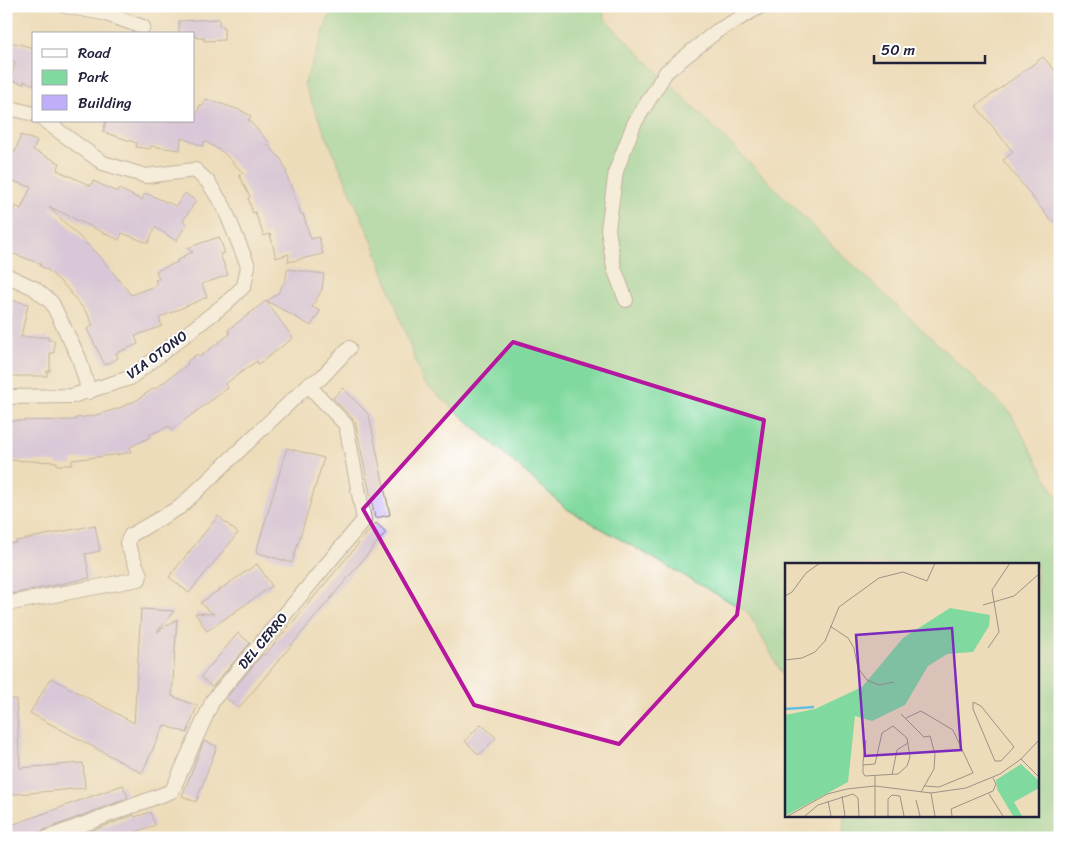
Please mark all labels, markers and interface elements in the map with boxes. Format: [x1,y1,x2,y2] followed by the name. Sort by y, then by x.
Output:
[32,32,195,122] legend
[874,32,985,64] scale bar
[881,37,916,63] text: 50 m
[78,40,111,66] text: Road
[78,64,109,90] text: Park
[78,90,132,116] text: Building
[121,324,193,386] street label: VIA OTONO
[785,563,1038,816] inset map
[231,607,295,675] street label: DEL CERRO

